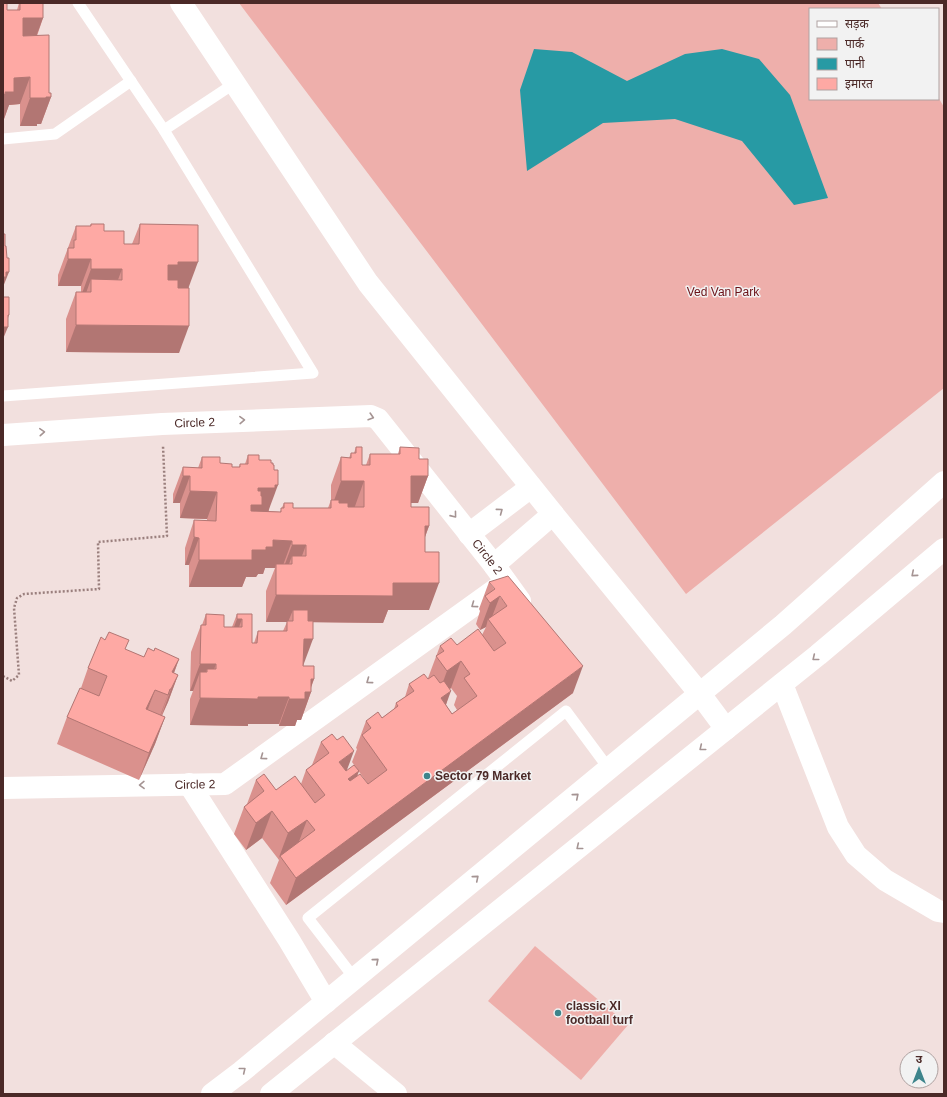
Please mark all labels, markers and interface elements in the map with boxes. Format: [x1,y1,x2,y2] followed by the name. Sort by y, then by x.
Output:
[809,8,939,100] legend
[845,17,870,31] text: सड़क
[845,37,865,51] text: पार्क
[845,56,866,71] text: पानी
[845,77,874,91] text: इमारत
[687,285,760,299] park label: Ved Van Park
[367,412,374,421] one-way arrow
[174,415,216,431] street label: Circle 2
[239,416,245,425] one-way arrow
[39,428,45,436] one-way arrow
[496,509,503,516] one-way arrow
[450,511,457,518] one-way arrow
[469,536,506,577] street label: Circle 2
[911,570,919,577] one-way arrow
[471,600,478,608] one-way arrow
[812,653,819,660] one-way arrow
[366,676,373,683] one-way arrow
[700,743,707,750] one-way arrow
[261,752,268,759] one-way arrow
[435,769,531,783] place label: Sector 79 Market
[422,771,432,781] marker: Sector 79 Market
[174,777,216,792] street label: Circle 2
[139,781,145,790] one-way arrow
[572,793,579,800] one-way arrow
[576,842,584,849] one-way arrow
[472,876,479,883] one-way arrow
[371,959,378,966] one-way arrow
[566,999,634,1027] place label: classic XI football turf
[553,1008,563,1018] marker: classic XI football turf
[899,1049,939,1089] north arrow
[916,1053,923,1065] text: उ
[239,1068,246,1075] one-way arrow

